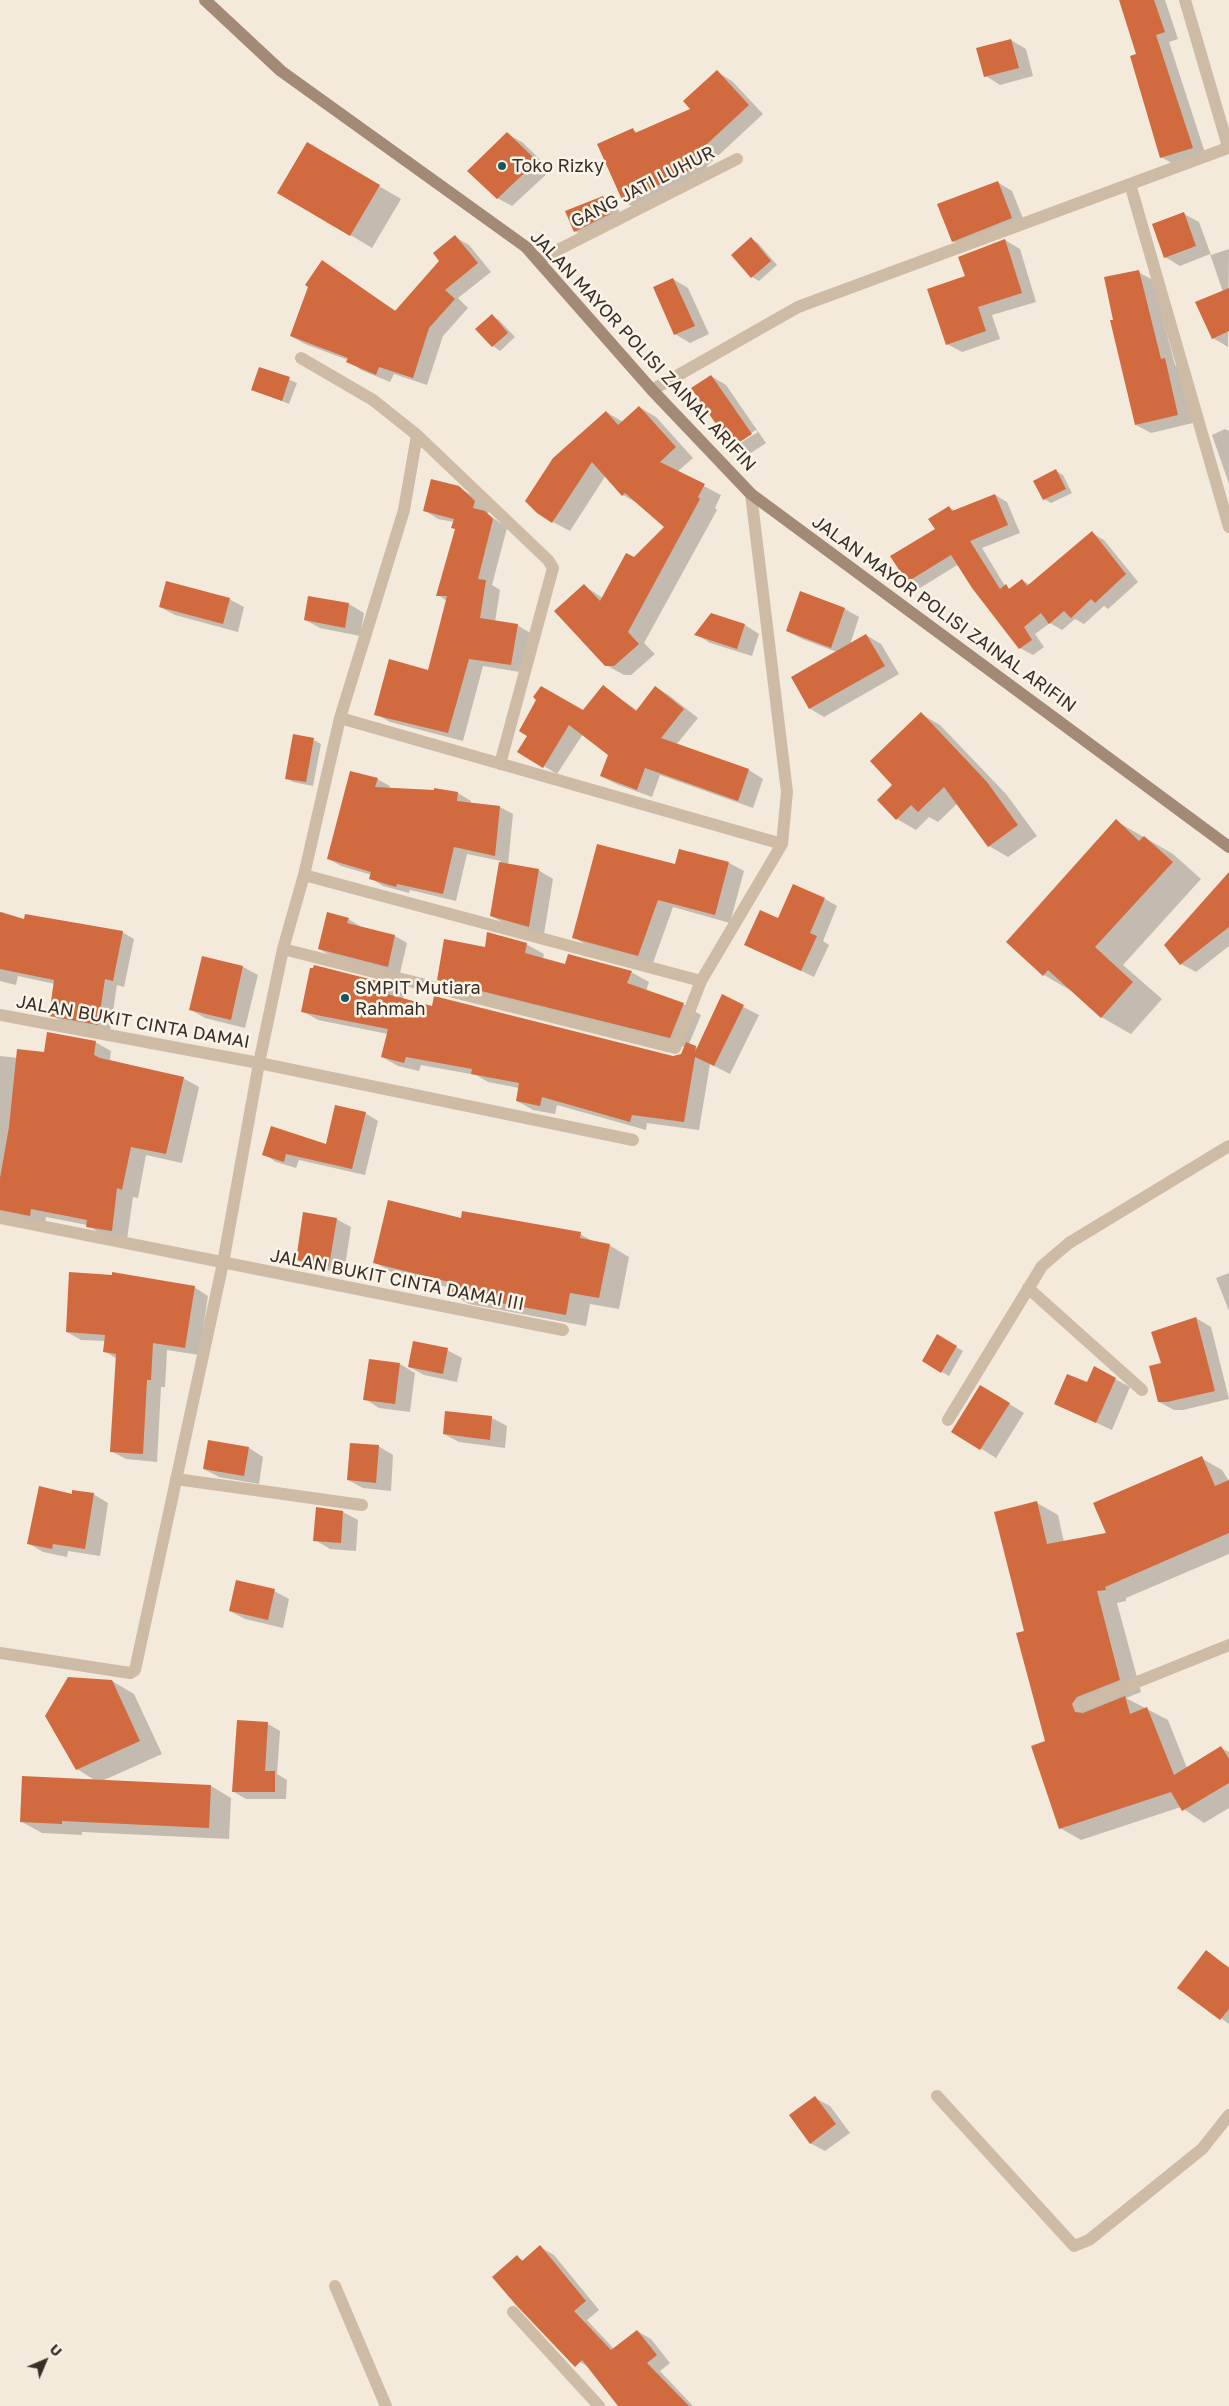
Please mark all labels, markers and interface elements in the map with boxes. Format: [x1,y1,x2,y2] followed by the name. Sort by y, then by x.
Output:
[567,141,719,233] street label: GANG JATI LUHUR
[512,155,604,177] place label: Toko Rizky
[496,160,508,172] marker: Toko Rizky
[526,226,760,476] street label: JALAN MAYOR POLISI ZAINAL ARIFIN
[808,511,1080,717] street label: JALAN MAYOR POLISI ZAINAL ARIFIN
[355,977,481,1020] place label: SMPIT Mutiara Rahmah
[15,991,251,1053] street label: JALAN BUKIT CINTA DAMAI
[339,992,351,1004] marker: SMPIT Mutiara Rahmah
[268,1245,526,1315] street label: JALAN BUKIT CINTA DAMAI III
[20,2336,70,2386] north arrow
[46,2340,66,2360] text: U

